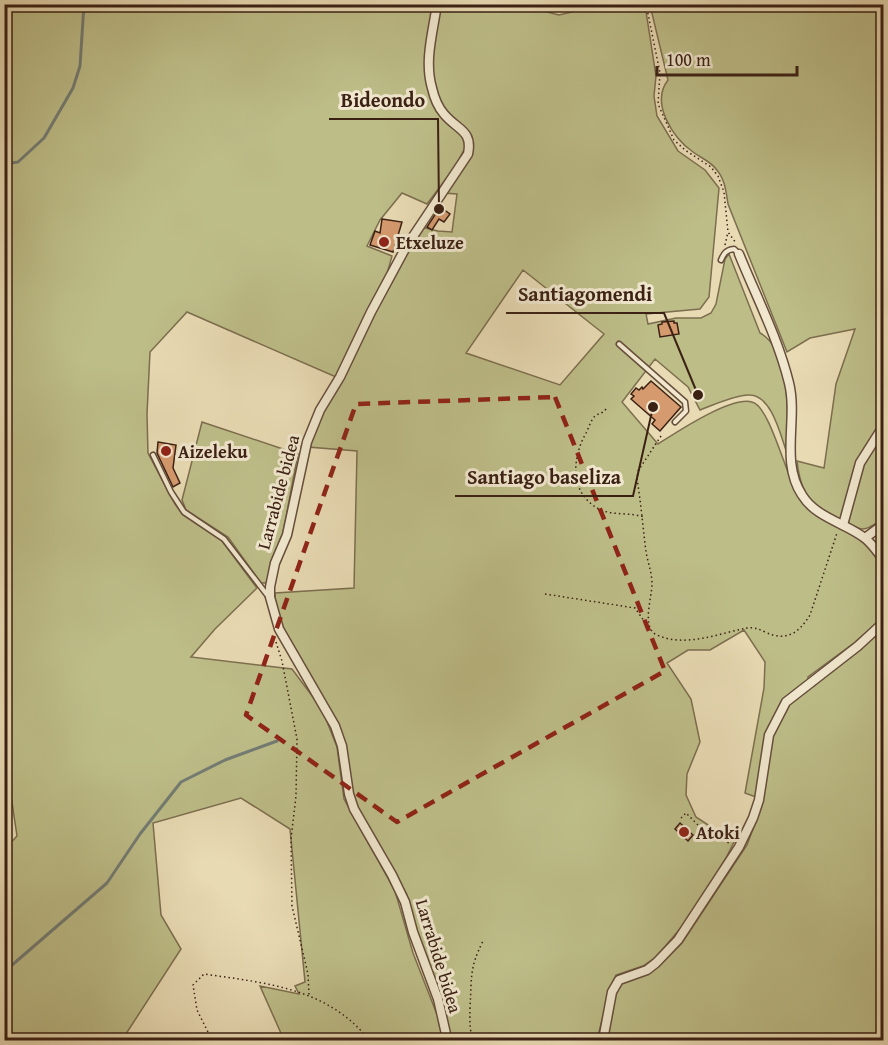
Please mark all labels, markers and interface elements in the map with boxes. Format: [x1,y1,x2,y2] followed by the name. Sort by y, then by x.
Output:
[657,39,796,77] scale bar
[666,46,711,73] text: 100 m
[329,81,438,119] callout: Bideondo
[341,85,426,114] text: Bideondo
[396,229,464,256] place label: Etxeluze
[377,235,391,249] marker: Etxeluze
[506,275,664,313] callout: Santiagomendi
[518,279,652,308] text: Santiagomendi
[250,431,306,552] street label: Larrabide bidea
[178,438,248,465] place label: Aizeleku
[159,444,173,458] marker: Aizeleku
[455,458,633,496] callout: Santiago baseliza
[467,462,622,491] text: Santiago baseliza
[696,819,740,846] place label: Atoki
[677,825,691,839] marker: Atoki
[409,896,469,1017] street label: Larrabide bidea

